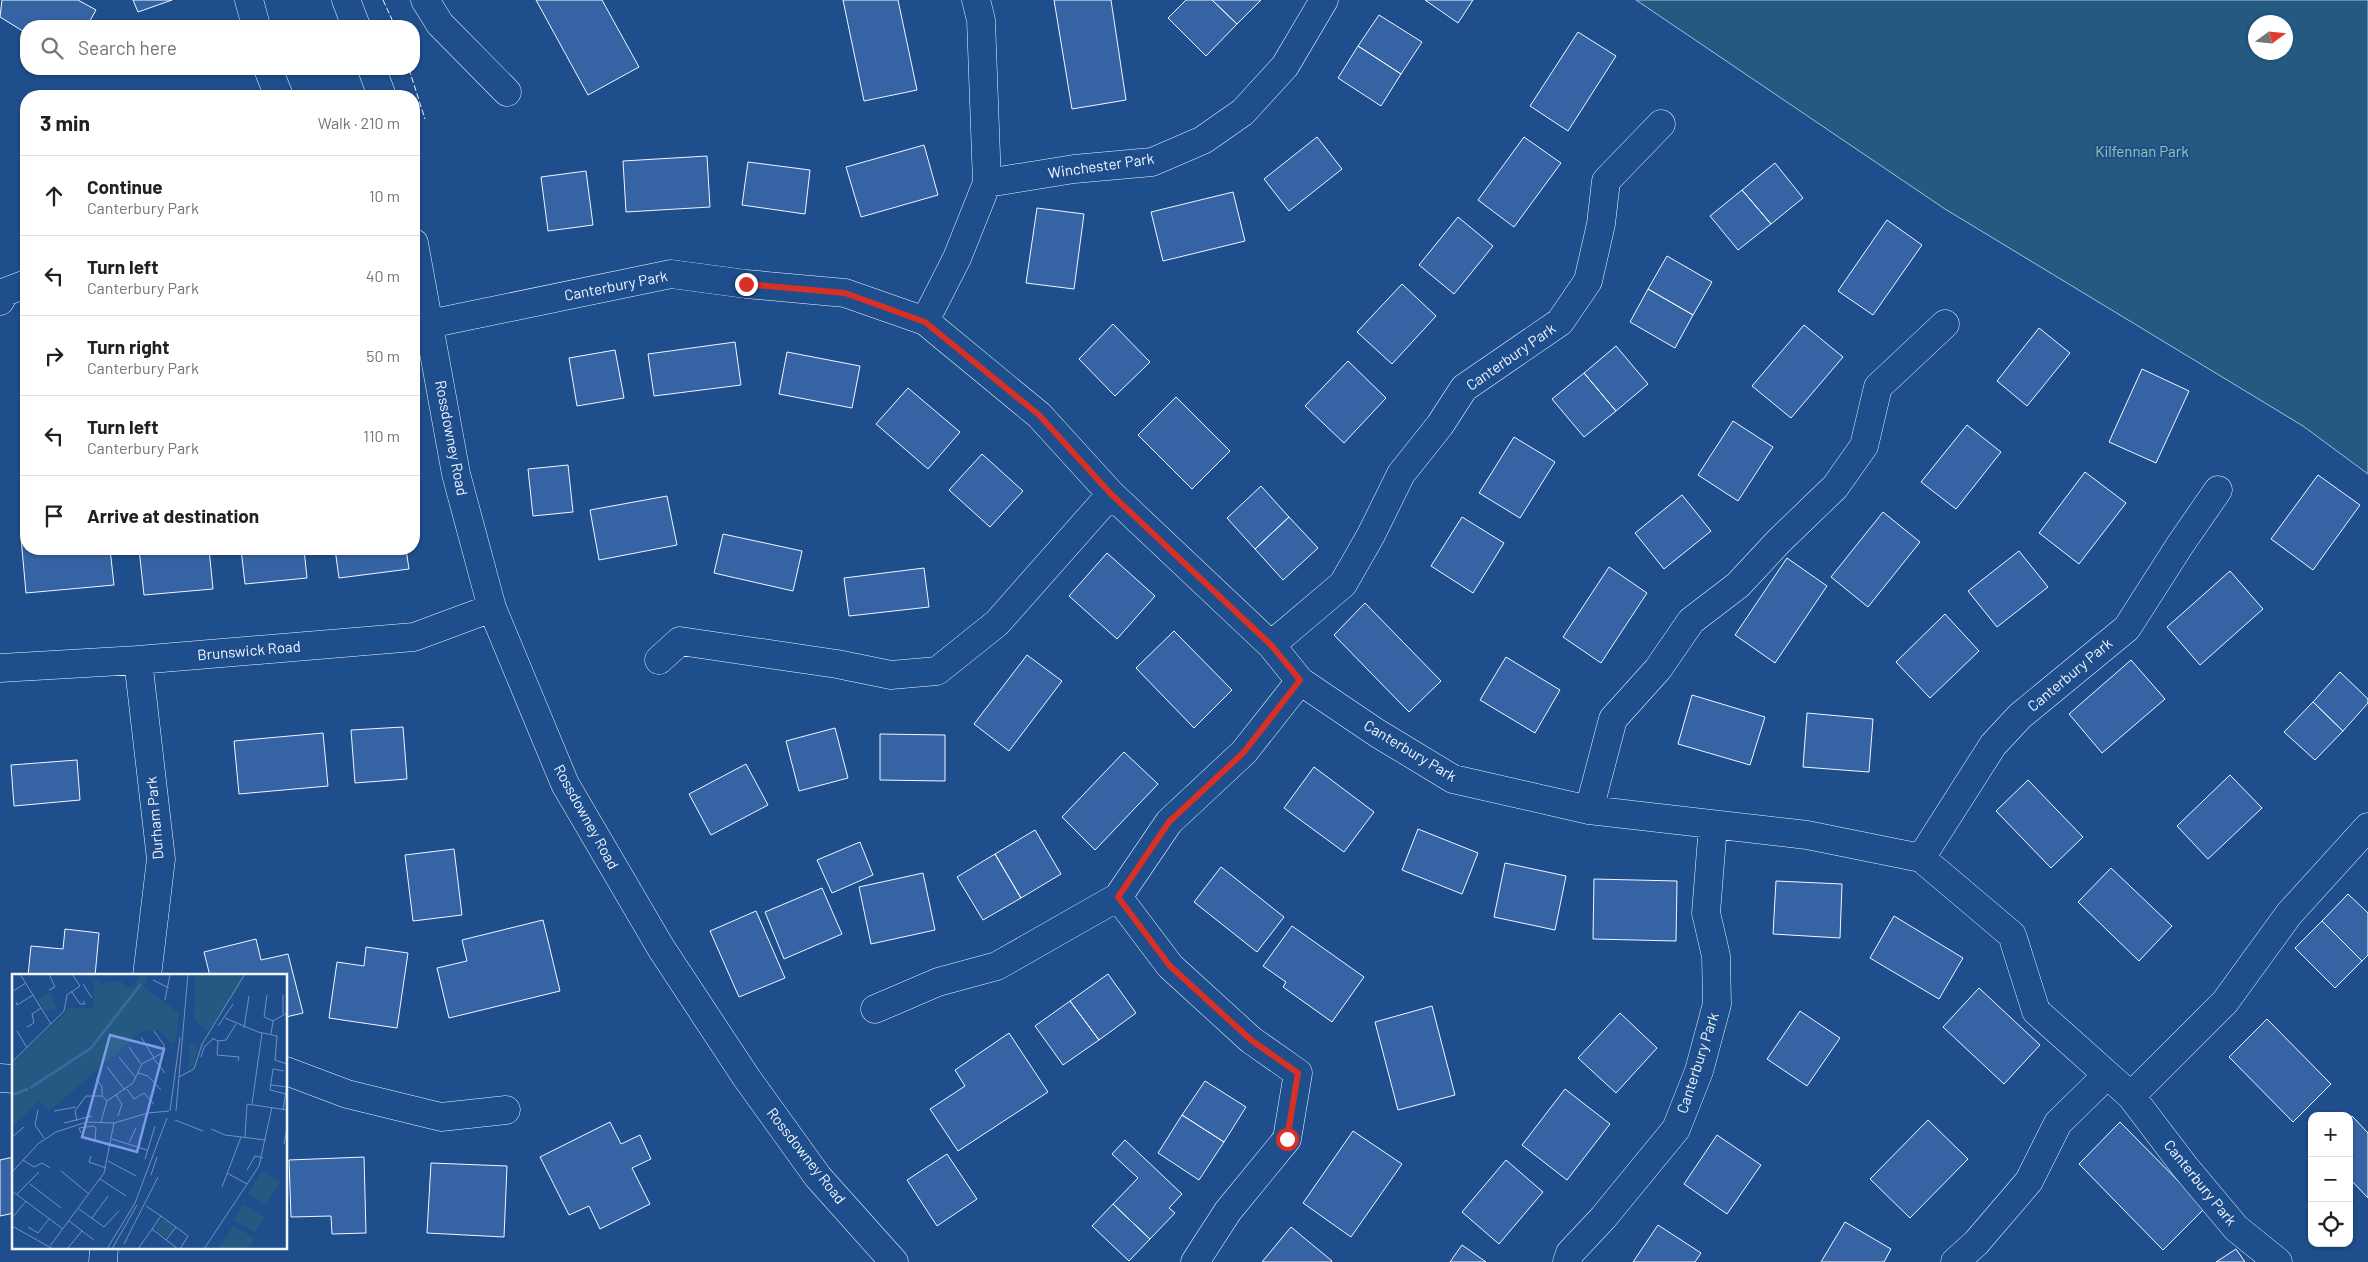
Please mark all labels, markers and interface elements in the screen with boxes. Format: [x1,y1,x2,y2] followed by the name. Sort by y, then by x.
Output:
[2248,15,2293,60] north arrow
[20,20,420,75] search box
[38,34,66,62] icon: search
[78,36,177,59] text: Search here
[40,110,90,135] text: 3 min
[318,113,400,132] text: Walk · 210 m
[2095,142,2189,160] park label: Kilfennan Park
[1047,149,1156,181] street label: Winchester Park
[87,175,163,198] text: Continue
[40,182,68,210] icon: ahead
[369,186,400,205] text: 10 m
[87,198,199,217] text: Canterbury Park
[87,255,158,278] text: Turn left
[40,262,68,290] icon: left
[366,266,400,285] text: 40 m
[563,266,670,304] street label: Canterbury Park
[735,273,758,296] route end
[87,278,199,297] text: Canterbury Park
[1462,318,1559,394] street label: Canterbury Park
[87,335,169,358] text: Turn right
[40,342,68,370] icon: right
[366,346,400,365] text: 50 m
[87,358,199,377] text: Canterbury Park
[432,379,472,497] street label: Rossdowney Road
[87,415,158,438] text: Turn left
[40,422,68,450] icon: left
[363,426,400,445] text: 110 m
[87,438,199,457] text: Canterbury Park
[40,502,68,530] icon: arrive
[87,504,259,527] text: Arrive at destination
[2023,633,2116,715] street label: Canterbury Park
[196,637,301,663] street label: Brunswick Road
[1361,715,1461,785] street label: Canterbury Park
[551,761,623,872] street label: Rossdowney Road
[141,775,167,860] street label: Durham Park
[12,974,288,1250] inset map
[1672,1010,1722,1115] street label: Canterbury Park
[764,1104,850,1207] street label: Rossdowney Road
[2308,1112,2353,1247] map controls
[2308,1112,2353,1157] button: +
[1276,1128,1299,1151] route start
[2161,1136,2241,1229] street label: Canterbury Park
[2308,1157,2353,1202] button: −
[2308,1202,2353,1247] button: locate

